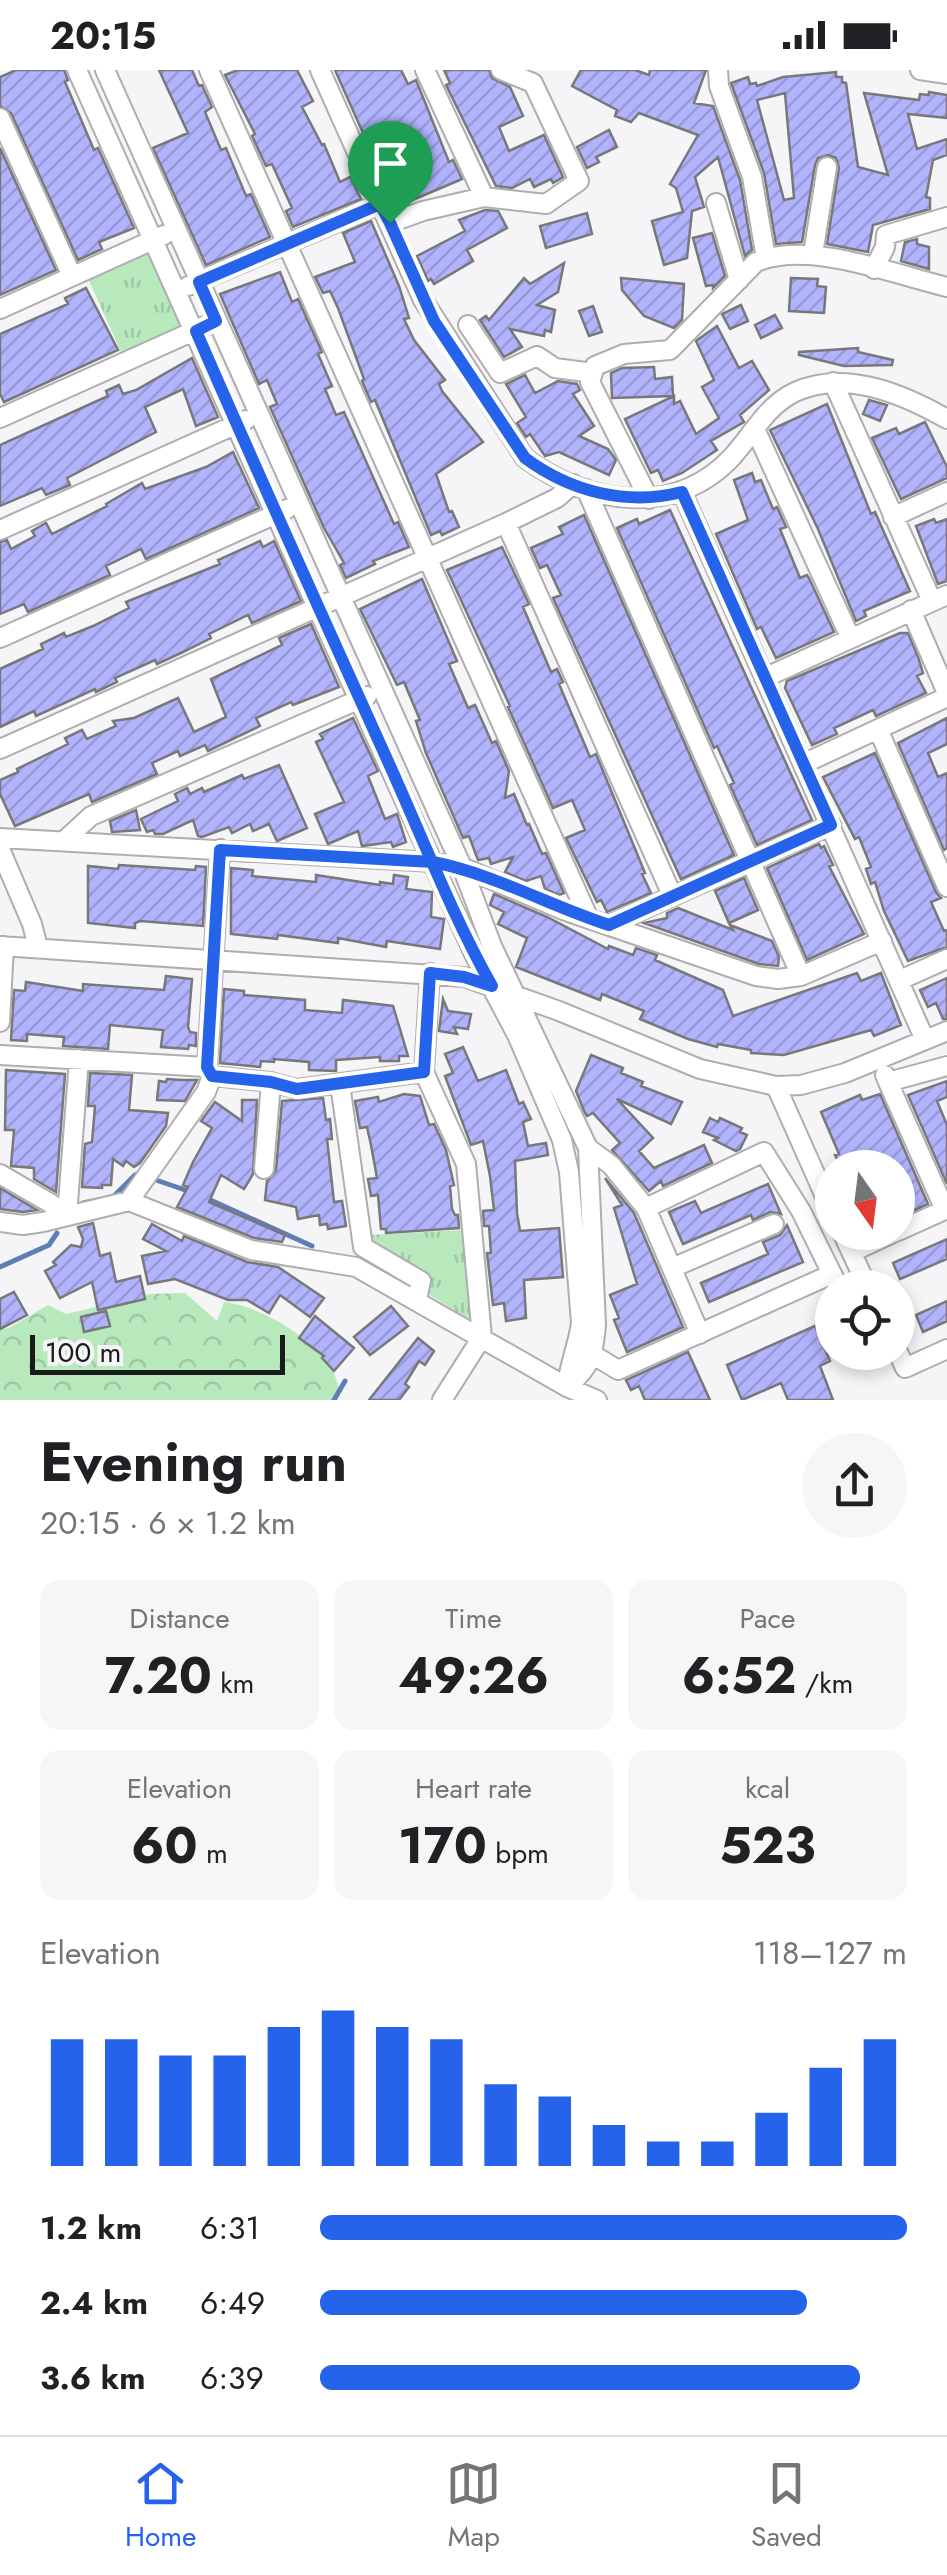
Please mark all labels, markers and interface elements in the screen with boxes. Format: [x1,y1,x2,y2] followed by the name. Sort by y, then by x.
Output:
[50,8,156,63] text: 20:15
[348,121,433,224] pin
[363,136,418,191] icon: arrive
[815,1150,915,1250] north arrow
[815,1150,915,1370] map controls
[815,1270,915,1370] button: locate
[30,1330,285,1374] scale bar
[45,1332,121,1373] text: 100 m
[40,1422,347,1502] text: Evening run
[802,1433,907,1538] button: share
[40,1500,296,1546] text: 20:15 · 6 × 1.2 km
[129,1598,230,1639] text: Distance
[445,1598,502,1639] text: Time
[740,1598,795,1639] text: Pace
[105,1639,212,1712] text: 7.20
[398,1639,549,1712] text: 49:26
[682,1639,796,1712] text: 6:52
[212,1663,254,1704] text: km
[796,1663,853,1704] text: /km
[127,1768,232,1809] text: Elevation
[415,1768,532,1809] text: Heart rate
[745,1768,790,1809] text: kcal
[131,1809,198,1882] text: 60
[398,1809,487,1882] text: 170
[719,1809,816,1882] text: 523
[198,1833,228,1874] text: m
[487,1833,549,1874] text: bpm
[40,1930,161,1976] text: Elevation
[753,1930,907,1976] text: 118–127 m
[40,2205,142,2251] text: 1.2 km
[200,2205,260,2251] text: 6:31
[40,2280,148,2326] text: 2.4 km
[200,2280,265,2326] text: 6:49
[40,2355,145,2401] text: 3.6 km
[200,2355,264,2401] text: 6:39
[125,2456,196,2557] tab: Home
[446,2456,501,2557] tab: Map
[751,2456,822,2557] tab: Saved

